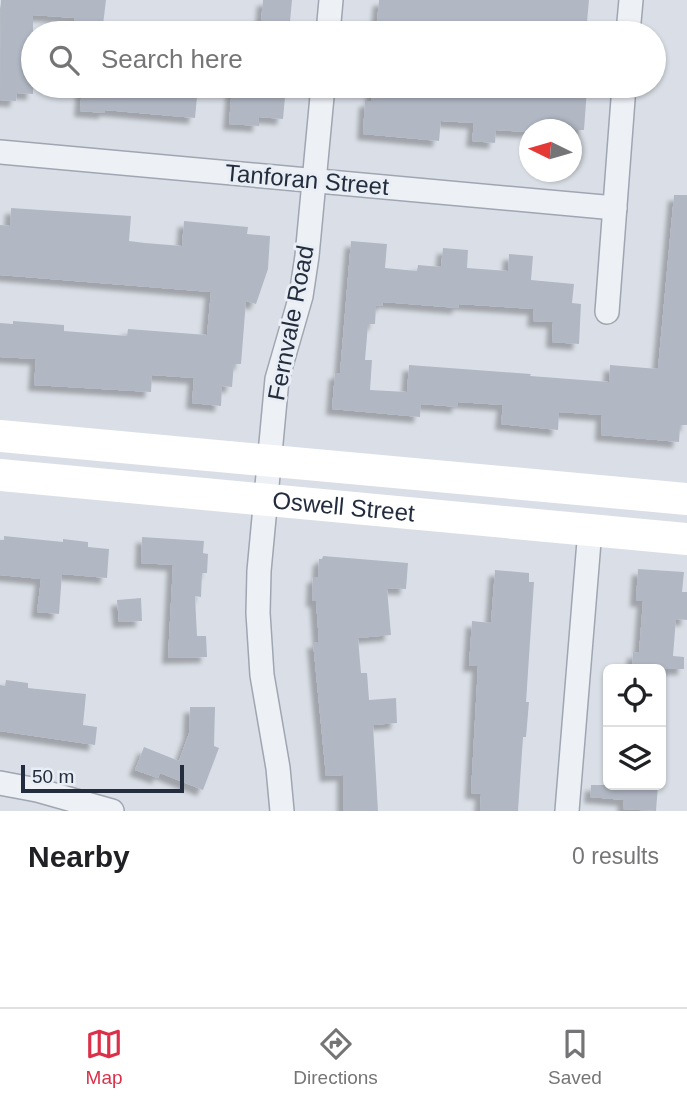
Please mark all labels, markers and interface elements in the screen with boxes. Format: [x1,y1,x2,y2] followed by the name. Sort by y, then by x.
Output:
[21,21,666,98] search box
[45,41,83,79] icon: search
[101,44,243,74] text: Search here
[519,119,582,182] north arrow
[224,159,390,200] street label: Tanforan Street
[262,243,319,403] street label: Fernvale Road
[271,486,416,527] street label: Oswell Street
[603,664,666,790] map controls
[603,664,666,727] button: locate
[603,727,666,790] button: layers
[21,762,184,794] scale bar
[32,766,74,787] text: 50 m
[28,840,130,873] text: Nearby
[572,843,659,869] text: 0 results
[85,1025,123,1089] tab: Map
[293,1025,378,1089] tab: Directions
[548,1025,602,1089] tab: Saved

